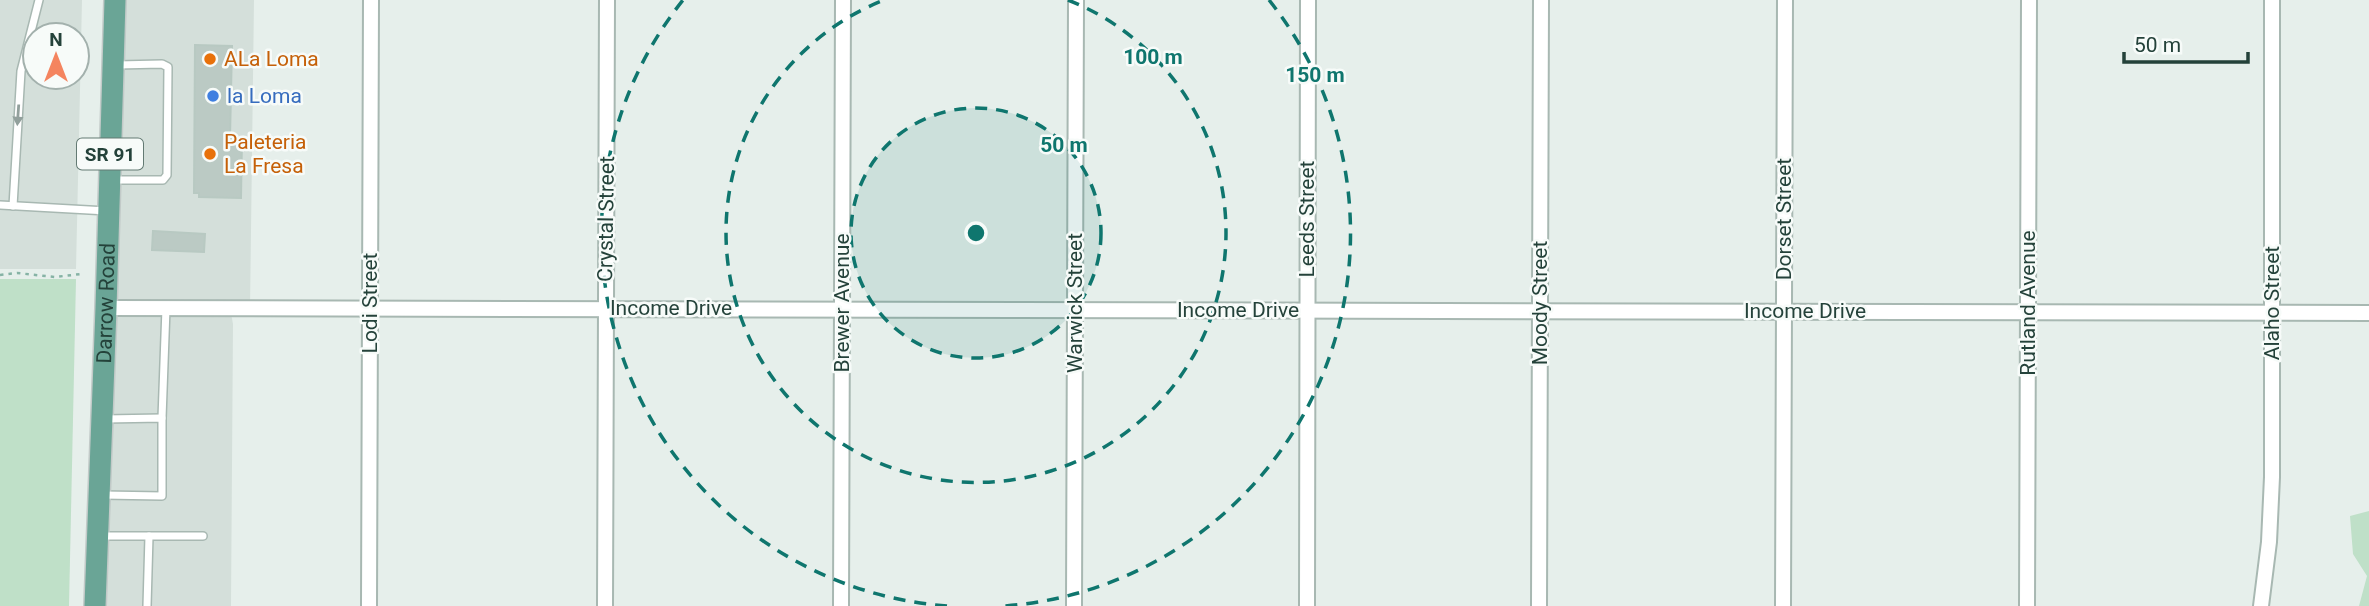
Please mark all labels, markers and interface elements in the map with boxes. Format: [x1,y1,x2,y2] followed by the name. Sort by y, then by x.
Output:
[21,21,91,91] north arrow
[2124,21,2248,65] scale bar
[49,28,63,51] text: N
[2134,33,2181,57] text: 50 m
[1123,45,1183,69] text: 100 m
[224,47,319,71] place label: ALa Loma
[202,51,218,67] marker: ALa Loma
[1285,63,1345,87] text: 150 m
[227,84,302,108] place label: la Loma
[205,88,221,104] marker: la Loma
[13,104,24,126] one-way arrow
[224,130,306,178] place label: Paleteria La Fresa
[1040,133,1088,157] text: 50 m
[77,138,143,170] road number: SR 91
[202,146,218,162] marker: Paleteria La Fresa
[593,156,619,282] street label: Crystal Street
[1772,158,1796,280] street label: Dorset Street
[1295,160,1319,277] street label: Leeds Street
[964,221,988,245] centre of rings
[2016,230,2040,376] street label: Rutland Avenue
[830,233,854,373] street label: Brewer Avenue
[1063,233,1087,373] street label: Warwick Street
[1528,241,1552,365] street label: Moody Street
[92,243,120,364] street label: Darrow Road
[2260,246,2284,360] street label: Alaho Street
[358,252,382,353] street label: Lodi Street
[610,296,732,320] street label: Income Drive
[1177,298,1299,322] street label: Income Drive
[1744,299,1866,323] street label: Income Drive

